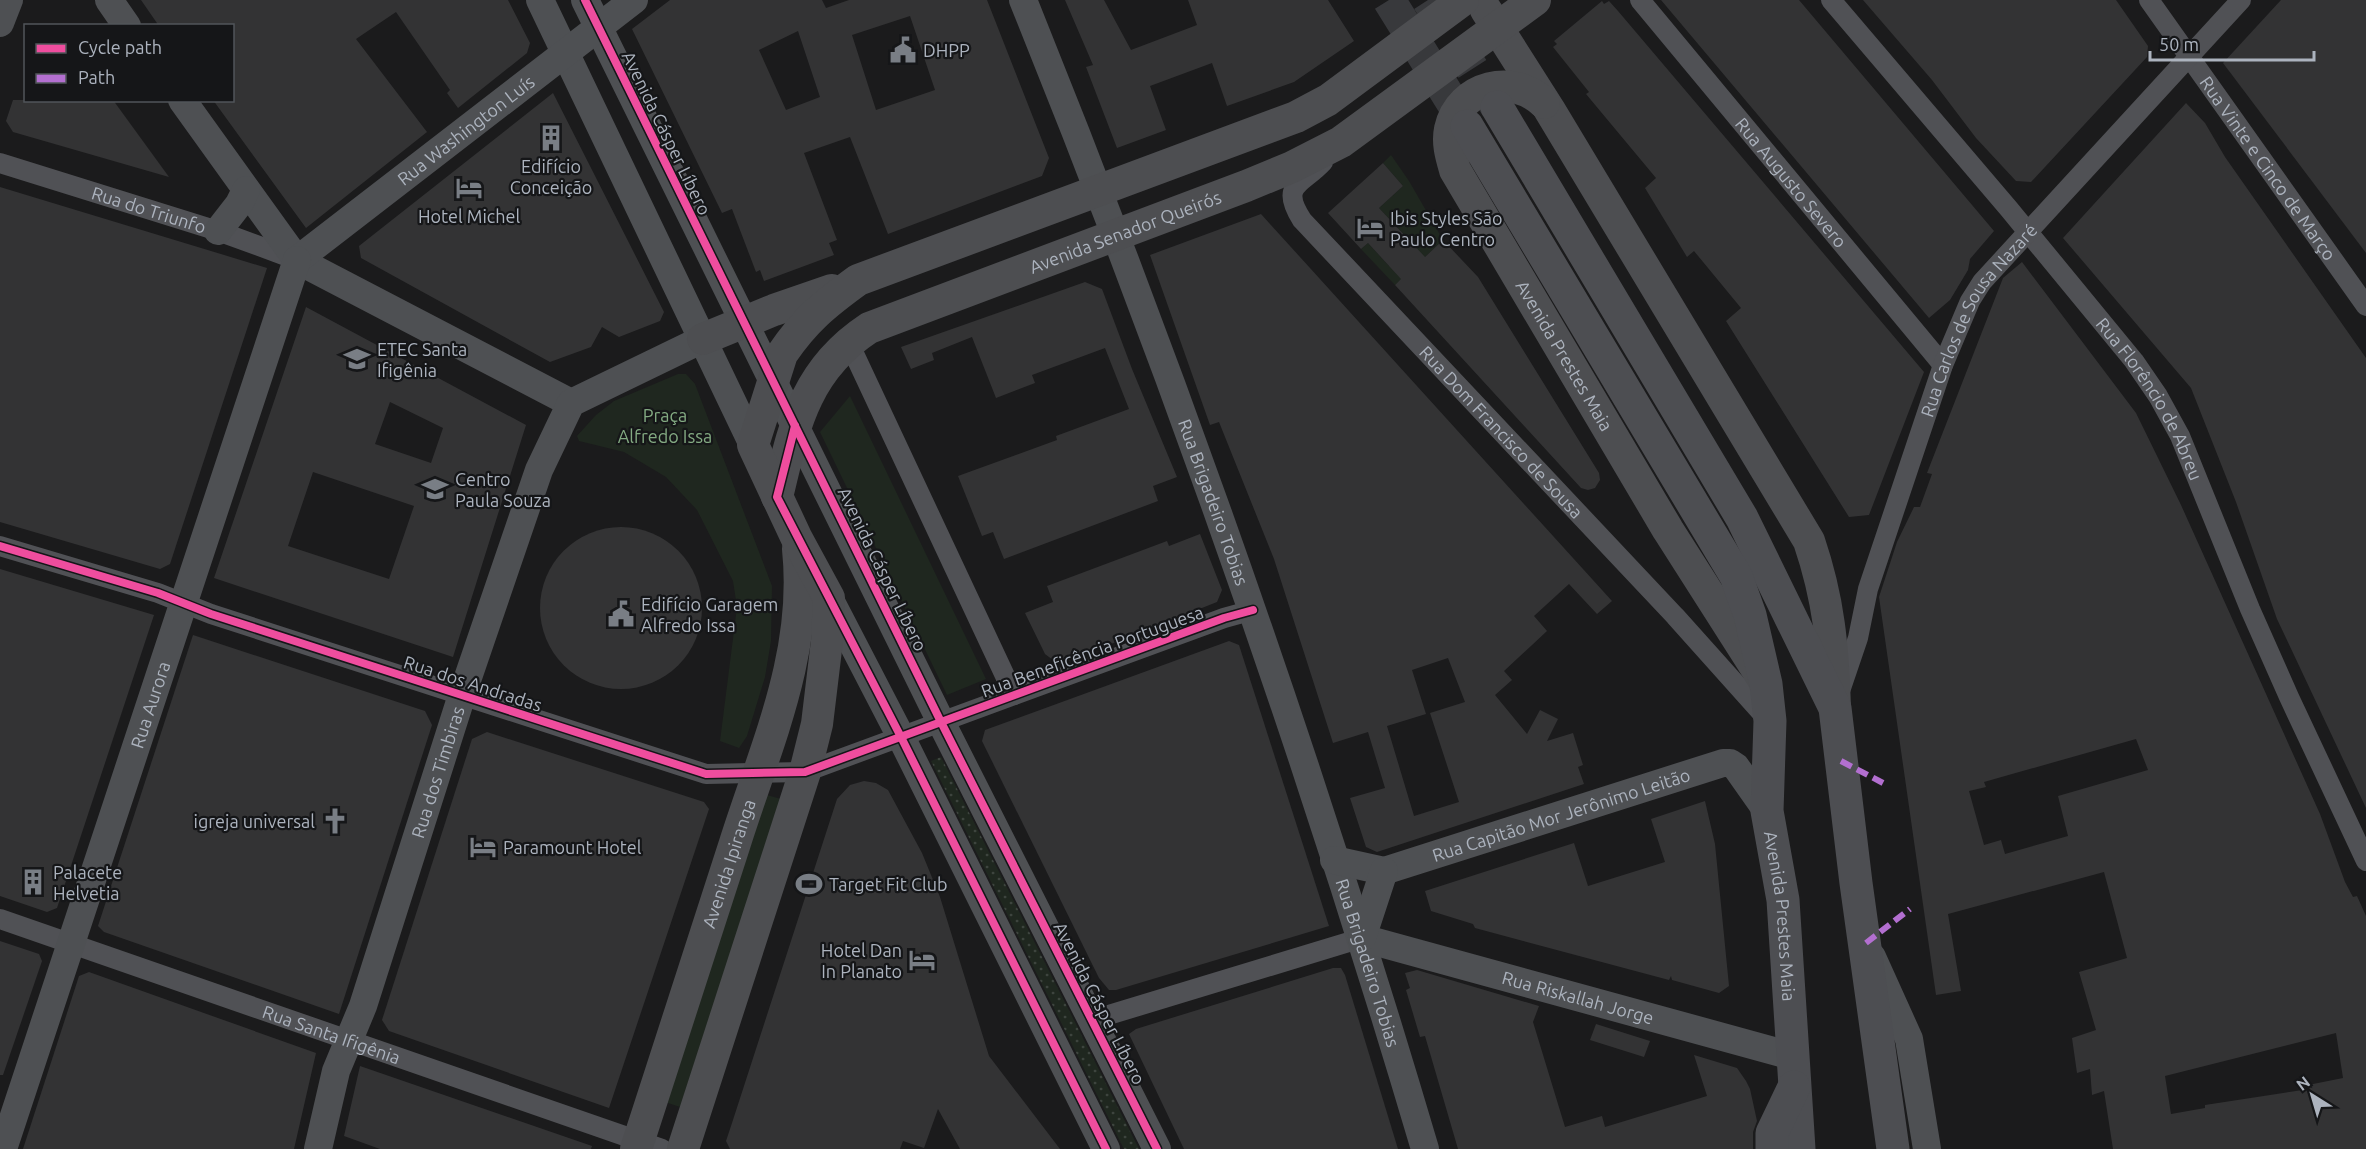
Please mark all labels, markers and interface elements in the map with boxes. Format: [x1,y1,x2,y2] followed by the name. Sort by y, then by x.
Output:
[24,24,234,102] legend
[2150,24,2314,62] scale bar
[2159,34,2199,54] text: 50 m
[888,35,918,65] public building icon: DHPP
[78,37,162,57] text: Cycle path
[923,40,970,60] place label: DHPP
[619,48,715,218] street label: Avenida Cásper Líbero
[78,67,115,87] text: Path
[393,71,538,189] street label: Rua Washington Luís
[2196,72,2340,264] street label: Rua Vinte e Cinco de Março
[1732,113,1851,251] street label: Rua Augusto Severo
[536,123,566,153] building icon: Edifício Conceição
[510,156,592,197] place label: Edifício Conceição
[454,173,484,203] hotel icon: Hotel Michel
[89,182,209,237] street label: Rua do Triunfo
[1026,186,1224,277] street label: Avenida Senador Queirós
[418,206,520,226] place label: Hotel Michel
[1390,208,1502,249] place label: Ibis Styles São Paulo Centro
[1355,213,1385,243] hotel icon: Ibis Styles São Paulo Centro
[1916,219,2041,419] street label: Rua Carlos de Sousa Nazaré
[1512,277,1617,434] street label: Avenida Prestes Maia
[2092,313,2207,483] street label: Rua Florêncio de Abreu
[377,339,467,380] place label: ETEC Santa Ifigênia
[1416,342,1587,522] street label: Rua Dom Francisco de Sousa
[342,344,372,374] school or university icon: ETEC Santa Ifigênia
[618,405,712,446] park label: Praça Alfredo Issa
[1175,416,1253,588] street label: Rua Brigadeiro Tobias
[455,469,551,510] place label: Centro Paula Souza
[420,474,450,504] school or university icon: Centro Paula Souza
[835,484,931,654] street label: Avenida Cásper Líbero
[641,594,778,635] place label: Edifício Garagem Alfredo Issa
[606,599,636,629] public building icon: Edifício Garagem Alfredo Issa
[978,601,1206,701] street label: Rua Beneficência Portuguesa
[401,651,545,715] street label: Rua dos Andradas
[126,659,174,751] street label: Rua Aurora
[407,704,468,840] street label: Rua dos Timbiras
[1430,764,1692,865] street label: Rua Capitão Mor Jerônimo Leitão
[698,796,759,931] street label: Avenida Ipiranga
[320,806,350,836] church icon: igreja universal
[194,811,315,831] place label: igreja universal
[1761,829,1799,1002] street label: Avenida Prestes Maia
[468,832,498,862] hotel icon: Paramount Hotel
[503,837,642,857] place label: Paramount Hotel
[53,862,122,903] place label: Palacete Helvetia
[18,867,48,897] building icon: Palacete Helvetia
[794,869,824,899] sports icon: Target Fit Club
[829,874,947,894] place label: Target Fit Club
[1332,876,1404,1049] street label: Rua Brigadeiro Tobias
[1050,918,1150,1088] street label: Avenida Cásper Líbero
[821,940,902,981] place label: Hotel Dan In Planato
[907,945,937,975] hotel icon: Hotel Dan In Planato
[1500,967,1656,1028] street label: Rua Riskallah Jorge
[260,1001,403,1067] street label: Rua Santa Ifigênia
[2282,1065,2342,1125] north arrow
[2293,1072,2313,1094] text: N

